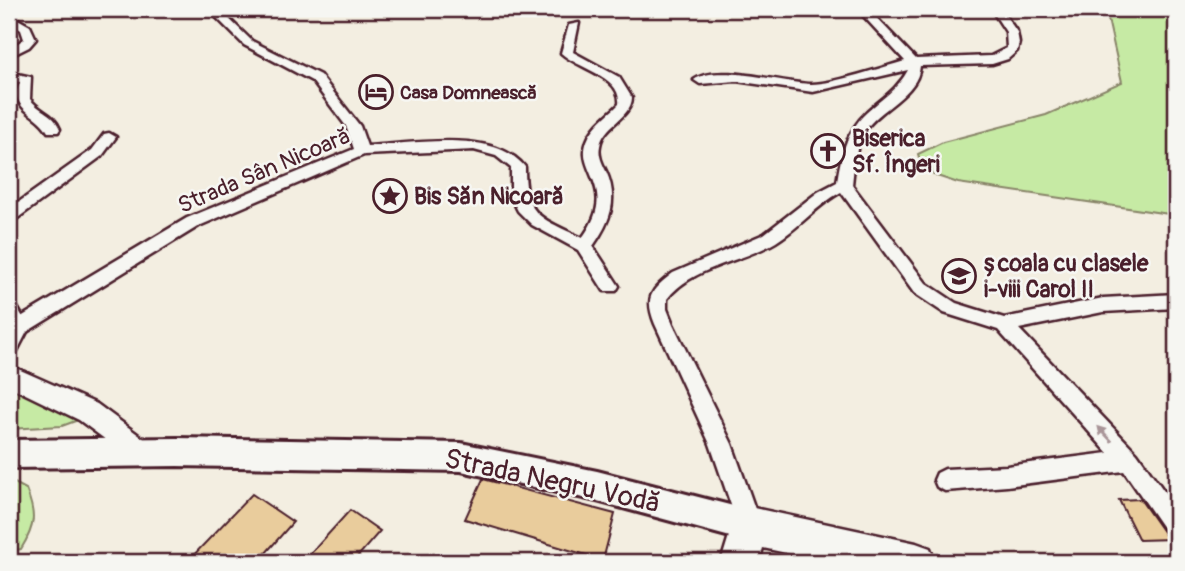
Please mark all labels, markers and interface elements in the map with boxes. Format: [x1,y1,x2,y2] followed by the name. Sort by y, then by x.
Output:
[357,73,395,111] hotel icon: Casa Domnească
[400,81,537,105] place label: Casa Domnească
[173,121,355,220] street label: Strada Sân Nicoară
[852,124,940,179] place label: Biserica Sf. Îngeri
[809,132,847,170] church icon: Biserica Sf. Îngeri
[371,177,409,215] place icon: Bis Săn Nicoară
[414,182,564,211] place label: Bis Săn Nicoară
[984,249,1149,304] place label: școala cu clasele i-viii Carol II
[940,257,978,295] school or university icon: școala cu clasele i-viii Carol II
[1097,425,1113,443] one-way arrow
[441,441,664,521] street label: Strada Negru Vodă

